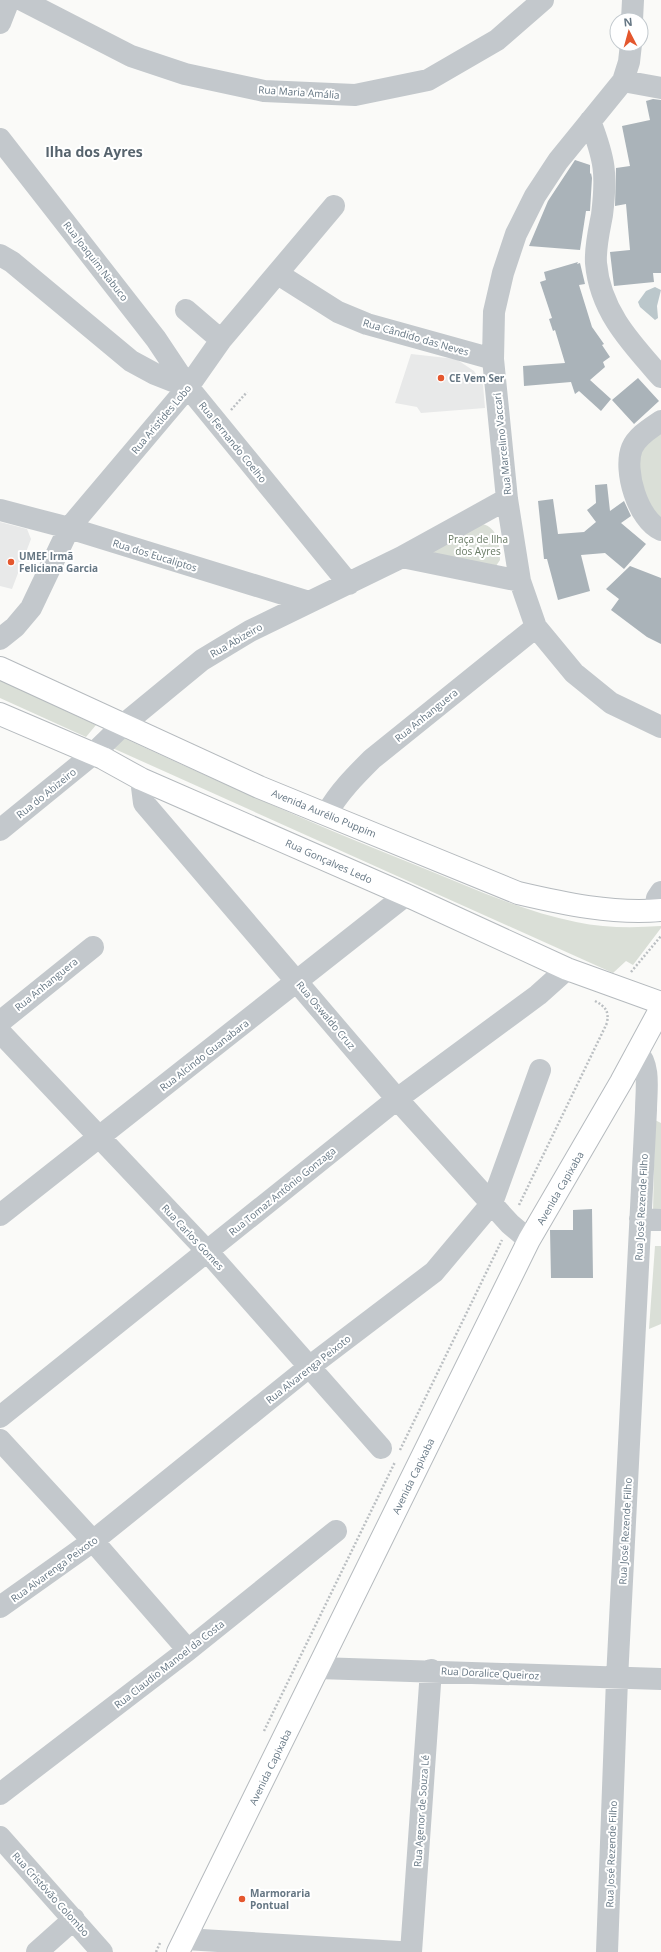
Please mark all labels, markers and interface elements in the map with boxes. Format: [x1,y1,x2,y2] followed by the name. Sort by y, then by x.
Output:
[609,12,649,52] north arrow
[623,14,633,29] text: N
[258,82,340,102] street label: Rua Maria Amália
[45,142,143,161] district label: Ilha dos Ayres
[60,218,132,304] street label: Rua Joaquim Nabuco
[361,315,471,359] street label: Rua Cândido das Neves
[449,371,505,385] place label: CE Vem Ser
[436,373,446,383] marker: CE Vem Ser
[128,381,194,457] street label: Rua Aristides Lobo
[490,392,514,496] street label: Rua Marcelino Vaccari
[196,399,270,485] street label: Rua Fernando Coelho
[448,532,508,558] park label: Praça de Ilha dos Ayres
[111,536,199,575] street label: Rua dos Eucaliptos
[19,549,98,575] place label: UMEF Irmã Feliciana Garcia
[6,557,16,567] marker: UMEF Irmã Feliciana Garcia
[207,619,265,661] street label: Rua Abizeiro
[391,685,461,745] street label: Rua Anhanguera
[13,765,79,821] street label: Rua do Abizeiro
[270,786,378,840] street label: Avenida Aurélio Puppim
[283,836,375,886] street label: Rua Gonçalves Ledo
[11,954,81,1014] street label: Rua Anhanguera
[293,978,359,1052] street label: Rua Oswaldo Cruz
[157,1016,251,1094] street label: Rua Alcindo Guanabara
[226,1143,338,1239] street label: Rua Tomaz Antônio Gonzaga
[533,1149,587,1227] street label: Avenida Capixaba
[631,1153,651,1261] street label: Rua José Rezende Filho
[159,1201,227,1273] street label: Rua Carlos Gomes
[263,1331,353,1407] street label: Rua Alvarenga Peixoto
[389,1436,437,1516] street label: Avenida Capixaba
[615,1477,635,1585] street label: Rua José Rezende Filho
[8,1533,100,1605] street label: Rua Alvarenga Peixoto
[111,1617,227,1711] street label: Rua Claudio Manoel da Costa
[441,1663,540,1683] street label: Rua Doralice Queiroz
[246,1727,294,1807] street label: Avenida Capixaba
[410,1754,432,1868] street label: Rua Agenor de Souza Lé
[602,1800,620,1908] street label: Rua José Rezende Filho
[9,1849,93,1939] street label: Rua Cristóvão Colombo
[250,1886,310,1912] place label: Marmoraria Pontual
[237,1894,247,1904] marker: Marmoraria Pontual

